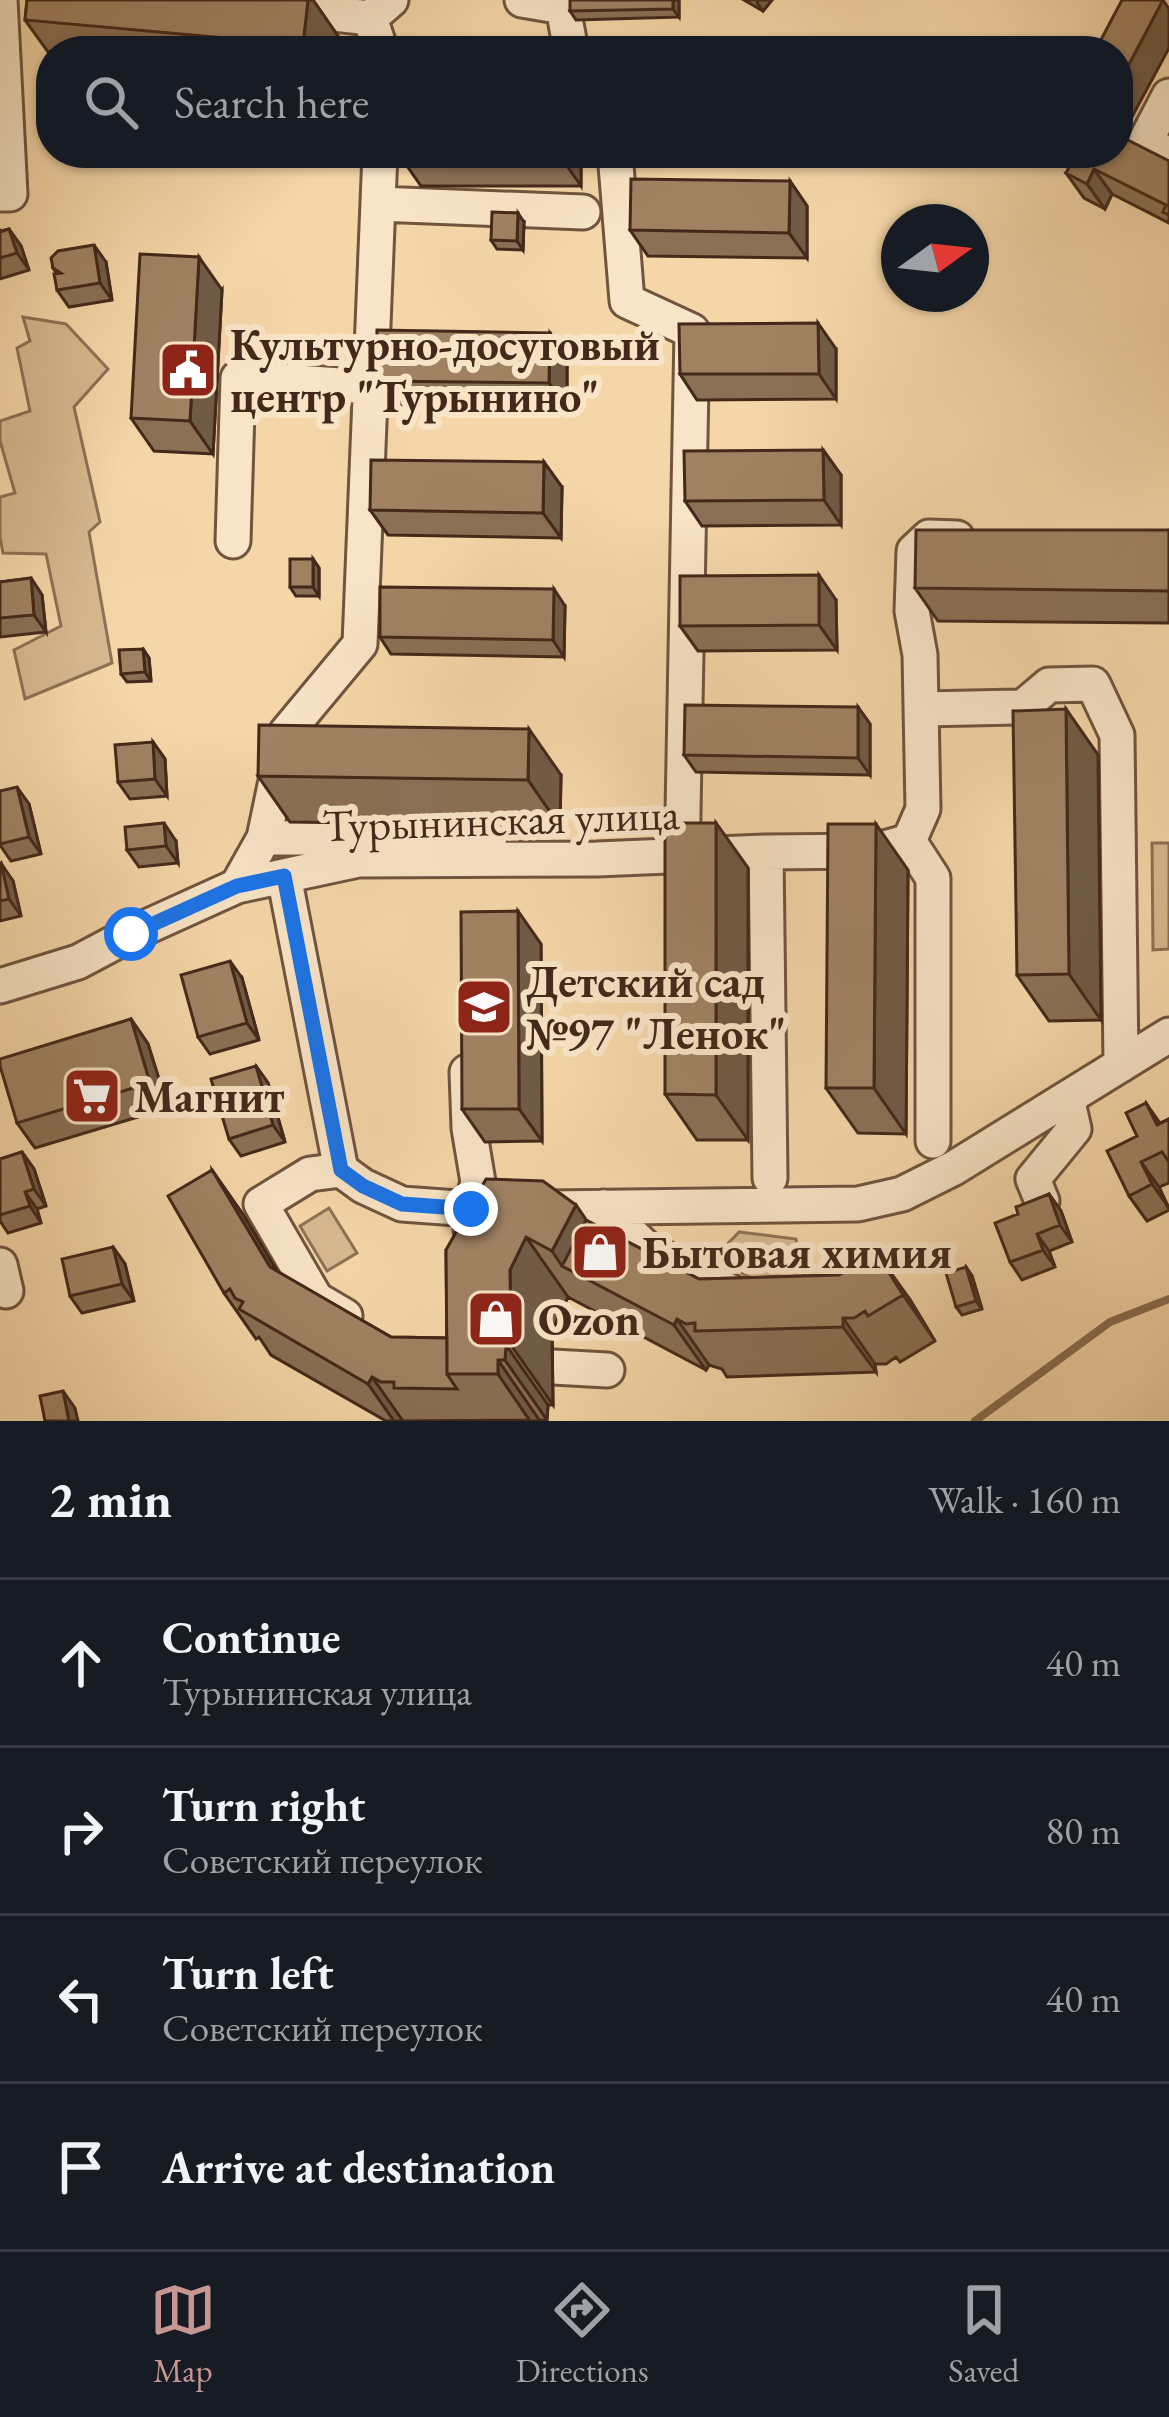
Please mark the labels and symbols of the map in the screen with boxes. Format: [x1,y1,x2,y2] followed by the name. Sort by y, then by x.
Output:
[881,204,989,312] north arrow
[230,315,660,425] place label: Культурно-досуговый центр "Турынино"
[157,339,219,401] public building icon: Культурно-досуговый центр "Турынино"
[321,784,681,854] street label: Турынинская улица
[104,907,158,961] route start
[526,952,786,1062] place label: Детский сад №97 "Ленок"
[453,976,515,1038] school or university icon: Детский сад №97 "Ленок"
[61,1065,123,1127] supermarket icon: Магнит
[134,1067,285,1125] place label: Магнит
[444,1182,498,1236] route end
[569,1221,631,1283] shop icon: Бытовая химия
[642,1223,952,1281] place label: Бытовая химия
[465,1288,527,1350] shop icon: Ozon
[538,1290,640,1348] place label: Ozon

